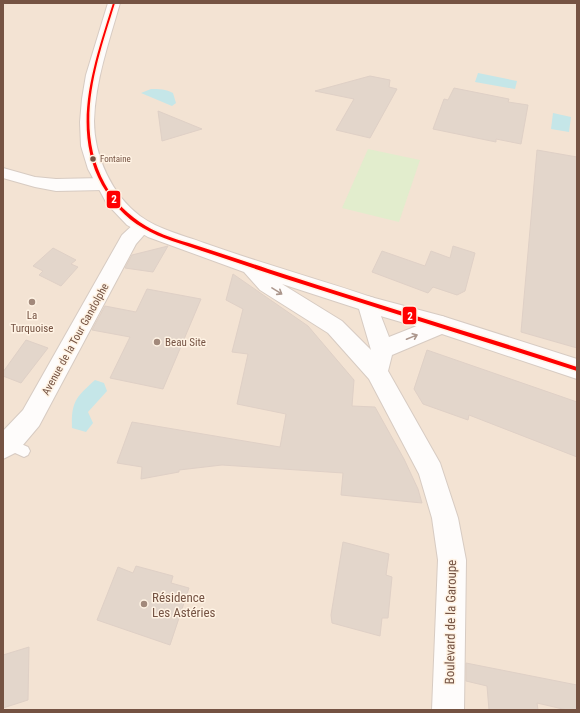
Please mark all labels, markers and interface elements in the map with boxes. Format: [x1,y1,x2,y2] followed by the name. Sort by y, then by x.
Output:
[88,154,98,164] marker: Fontaine
[100,154,131,164] place label: Fontaine
[106,190,121,209] line badge: 2
[111,193,117,206] text: 2
[39,281,112,397] street label: Avenue de la Tour Gandolphe
[271,288,283,296] one-way arrow
[27,297,37,307] marker: La Turquoise
[402,306,417,325] line badge: 2
[11,309,53,335] place label: La Turquoise
[407,310,413,323] text: 2
[405,333,417,340] one-way arrow
[165,336,206,349] place label: Beau Site
[152,337,162,347] marker: Beau Site
[442,560,459,684] street label: Boulevard de la Garoupe
[152,590,216,620] place label: Résidence Les Astéries
[139,599,149,609] marker: Résidence Les Astéries

